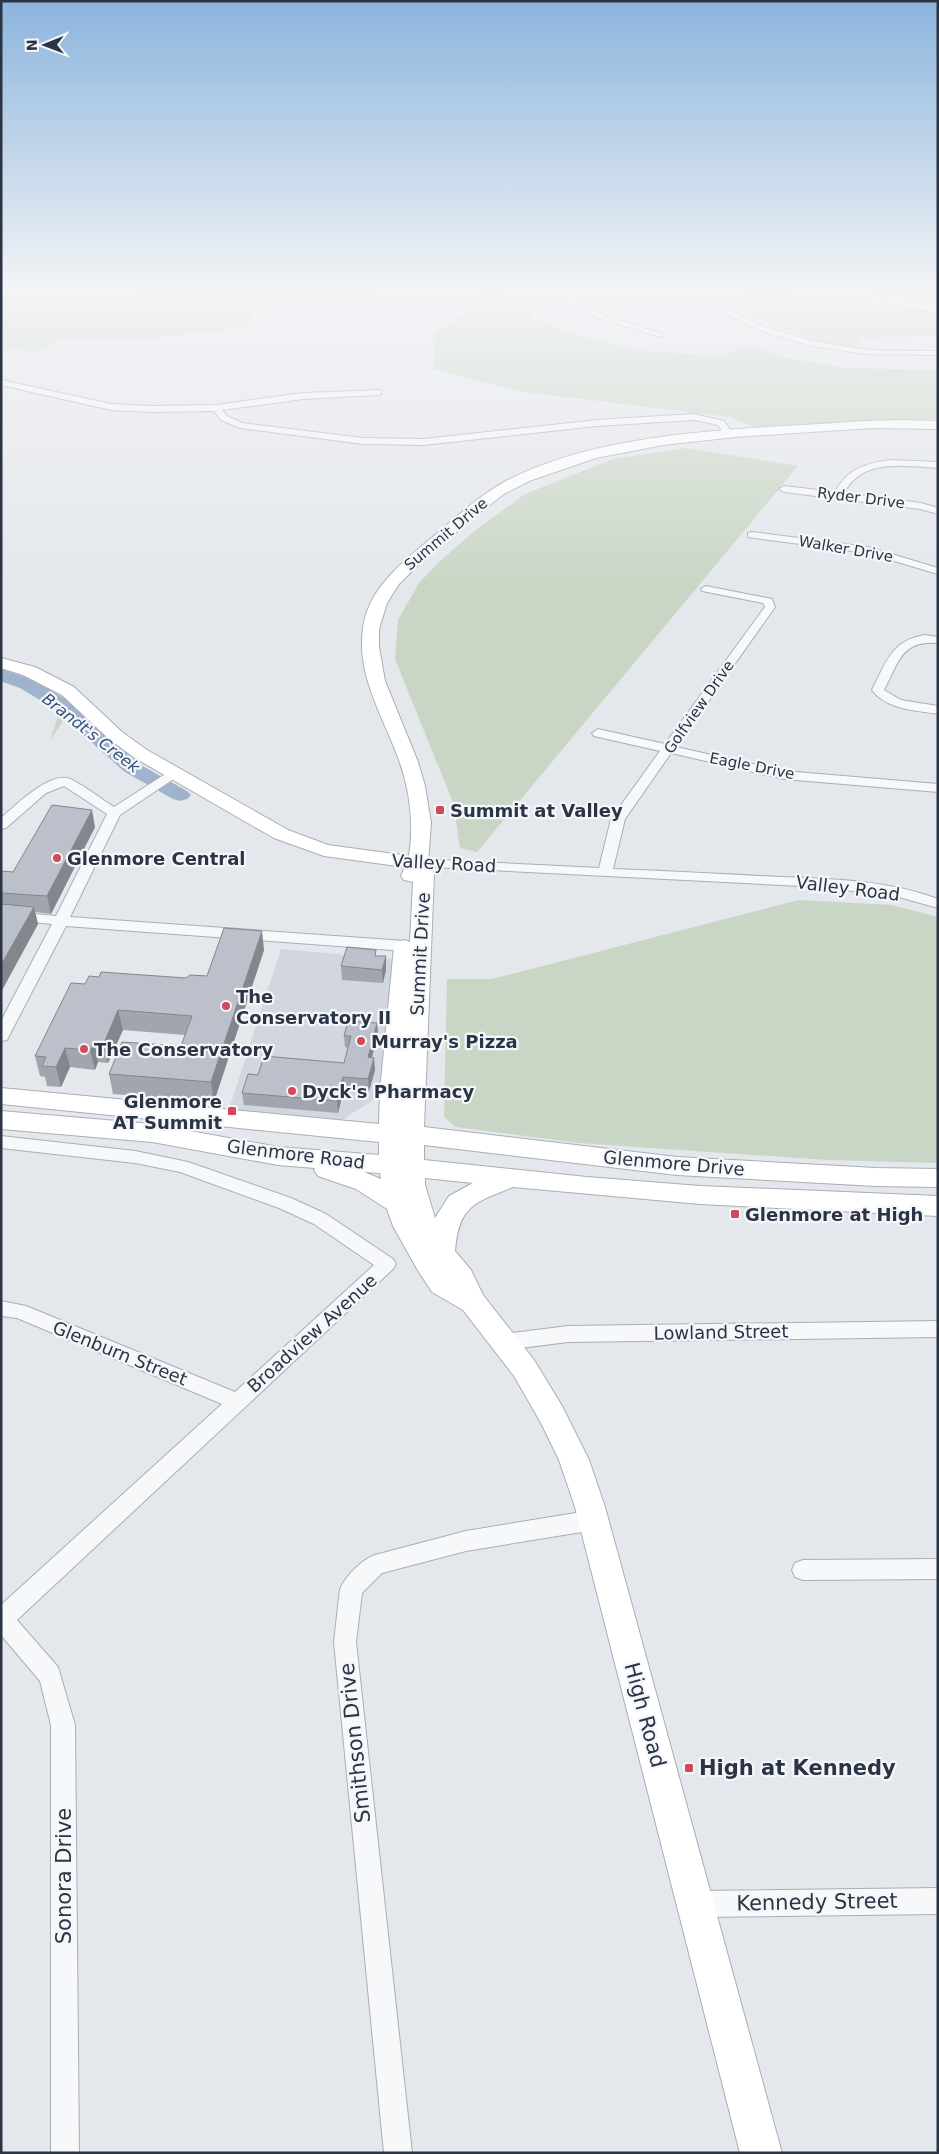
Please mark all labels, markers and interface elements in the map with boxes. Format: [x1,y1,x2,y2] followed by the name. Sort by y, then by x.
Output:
[20,20,70,70] north arrow
[24,39,40,51] text: N
[816,484,906,512] street label: Ryder Drive
[401,494,491,574] street label: Summit Drive
[797,532,895,566] street label: Walker Drive
[660,657,738,757] street label: Golfview Drive
[38,689,144,777] water label: Brandt's Creek
[708,749,796,783] street label: Eagle Drive
[450,800,623,821] place label: Summit at Valley
[434,804,446,816] marker: Summit at Valley
[67,848,245,869] place label: Glenmore Central
[391,850,497,876] street label: Valley Road
[51,852,63,864] marker: Glenmore Central
[795,871,901,905] street label: Valley Road
[406,892,434,1016] street label: Summit Drive
[236,986,391,1028] place label: The Conservatory II
[220,1000,232,1012] marker: The Conservatory II
[371,1031,518,1052] place label: Murray's Pizza
[355,1035,367,1047] marker: Murray's Pizza
[94,1039,273,1060] place label: The Conservatory
[78,1043,90,1055] marker: The Conservatory
[302,1081,474,1102] place label: Dyck's Pharmacy
[286,1085,298,1097] marker: Dyck's Pharmacy
[113,1091,222,1133] place label: Glenmore AT Summit
[226,1105,238,1117] marker: Glenmore AT Summit
[226,1135,366,1173] street label: Glenmore Road
[602,1146,746,1180] street label: Glenmore Drive
[745,1204,923,1225] place label: Glenmore at High
[729,1208,741,1220] marker: Glenmore at High
[243,1269,381,1397] street label: Broadview Avenue
[50,1316,190,1390] street label: Glenburn Street
[653,1320,789,1344] street label: Lowland Street
[619,1660,671,1770] street label: High Road
[335,1662,375,1824] street label: Smithson Drive
[699,1756,896,1780] place label: High at Kennedy
[683,1762,695,1774] marker: High at Kennedy
[52,1808,76,1944] street label: Sonora Drive
[736,1889,898,1915] street label: Kennedy Street

